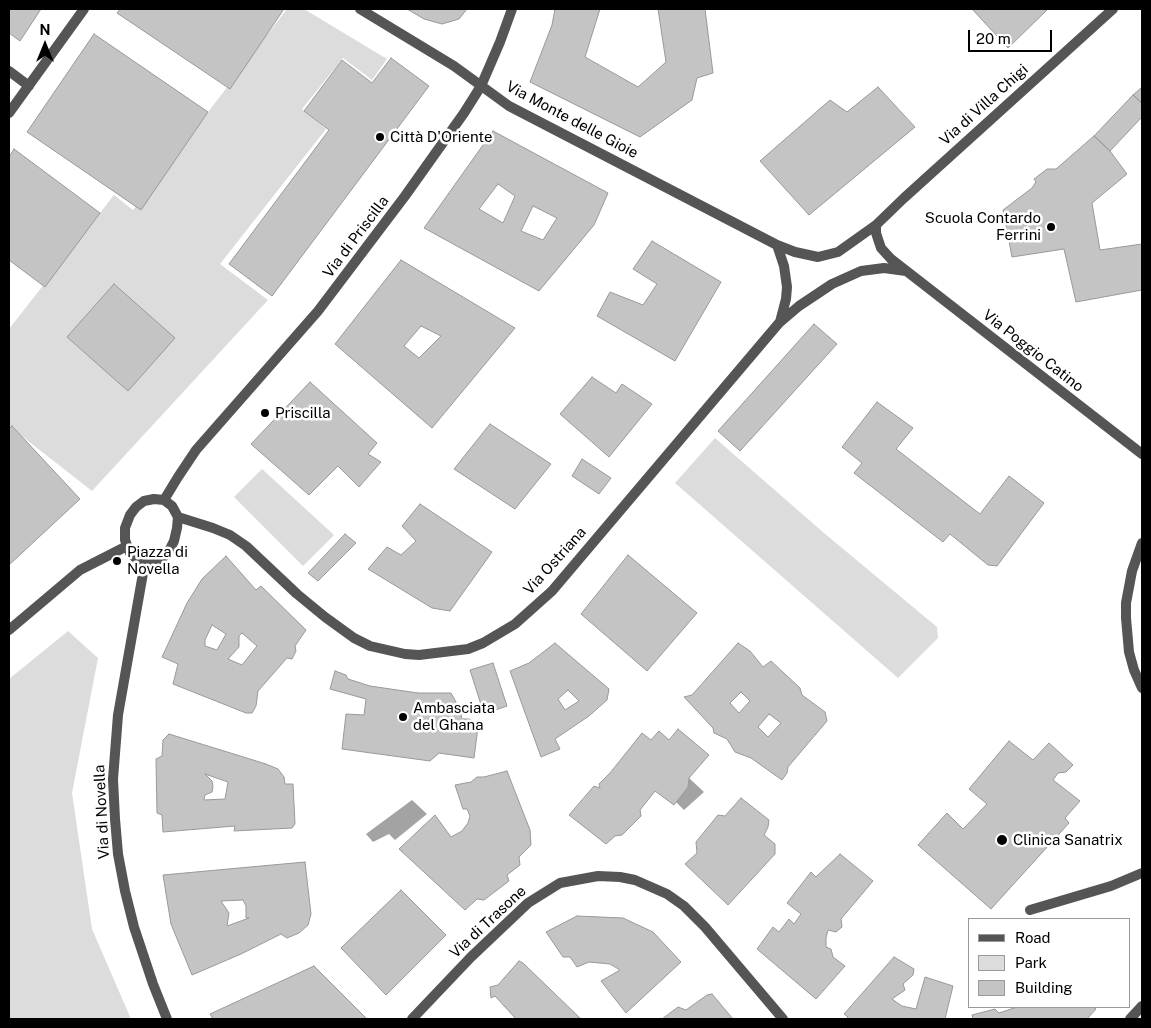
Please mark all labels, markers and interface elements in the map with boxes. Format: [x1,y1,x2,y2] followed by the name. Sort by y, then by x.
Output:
[20,20,70,70] north arrow
[971,20,1055,52] scale bar
[40,22,50,38] text: N
[976,30,1011,47] text: 20 m
[936,61,1032,149] street label: Via di Villa Chigi
[503,78,641,162] street label: Via Monte delle Gioie
[390,128,492,146] place label: Città D'Oriente
[374,131,386,143] marker: Città D'Oriente
[319,193,393,281] street label: Via di Priscilla
[925,209,1041,244] place label: Scuola Contardo Ferrini
[1045,221,1057,233] marker: Scuola Contardo Ferrini
[979,306,1087,396] street label: Via Poggio Catino
[275,404,331,422] place label: Priscilla
[259,407,271,419] marker: Priscilla
[520,523,590,599] street label: Via Ostriana
[127,543,188,578] place label: Piazza di Novella
[111,555,123,567] marker: Piazza di Novella
[413,699,495,734] place label: Ambasciata del Ghana
[397,711,409,723] marker: Ambasciata del Ghana
[91,764,113,860] street label: Via di Novella
[1013,831,1123,849] place label: Clinica Sanatrix
[995,833,1009,847] marker: Clinica Sanatrix
[446,882,530,962] street label: Via di Trasone
[968,918,1131,1008] legend
[1015,929,1051,946] text: Road
[1015,954,1047,971] text: Park
[1015,979,1073,996] text: Building

